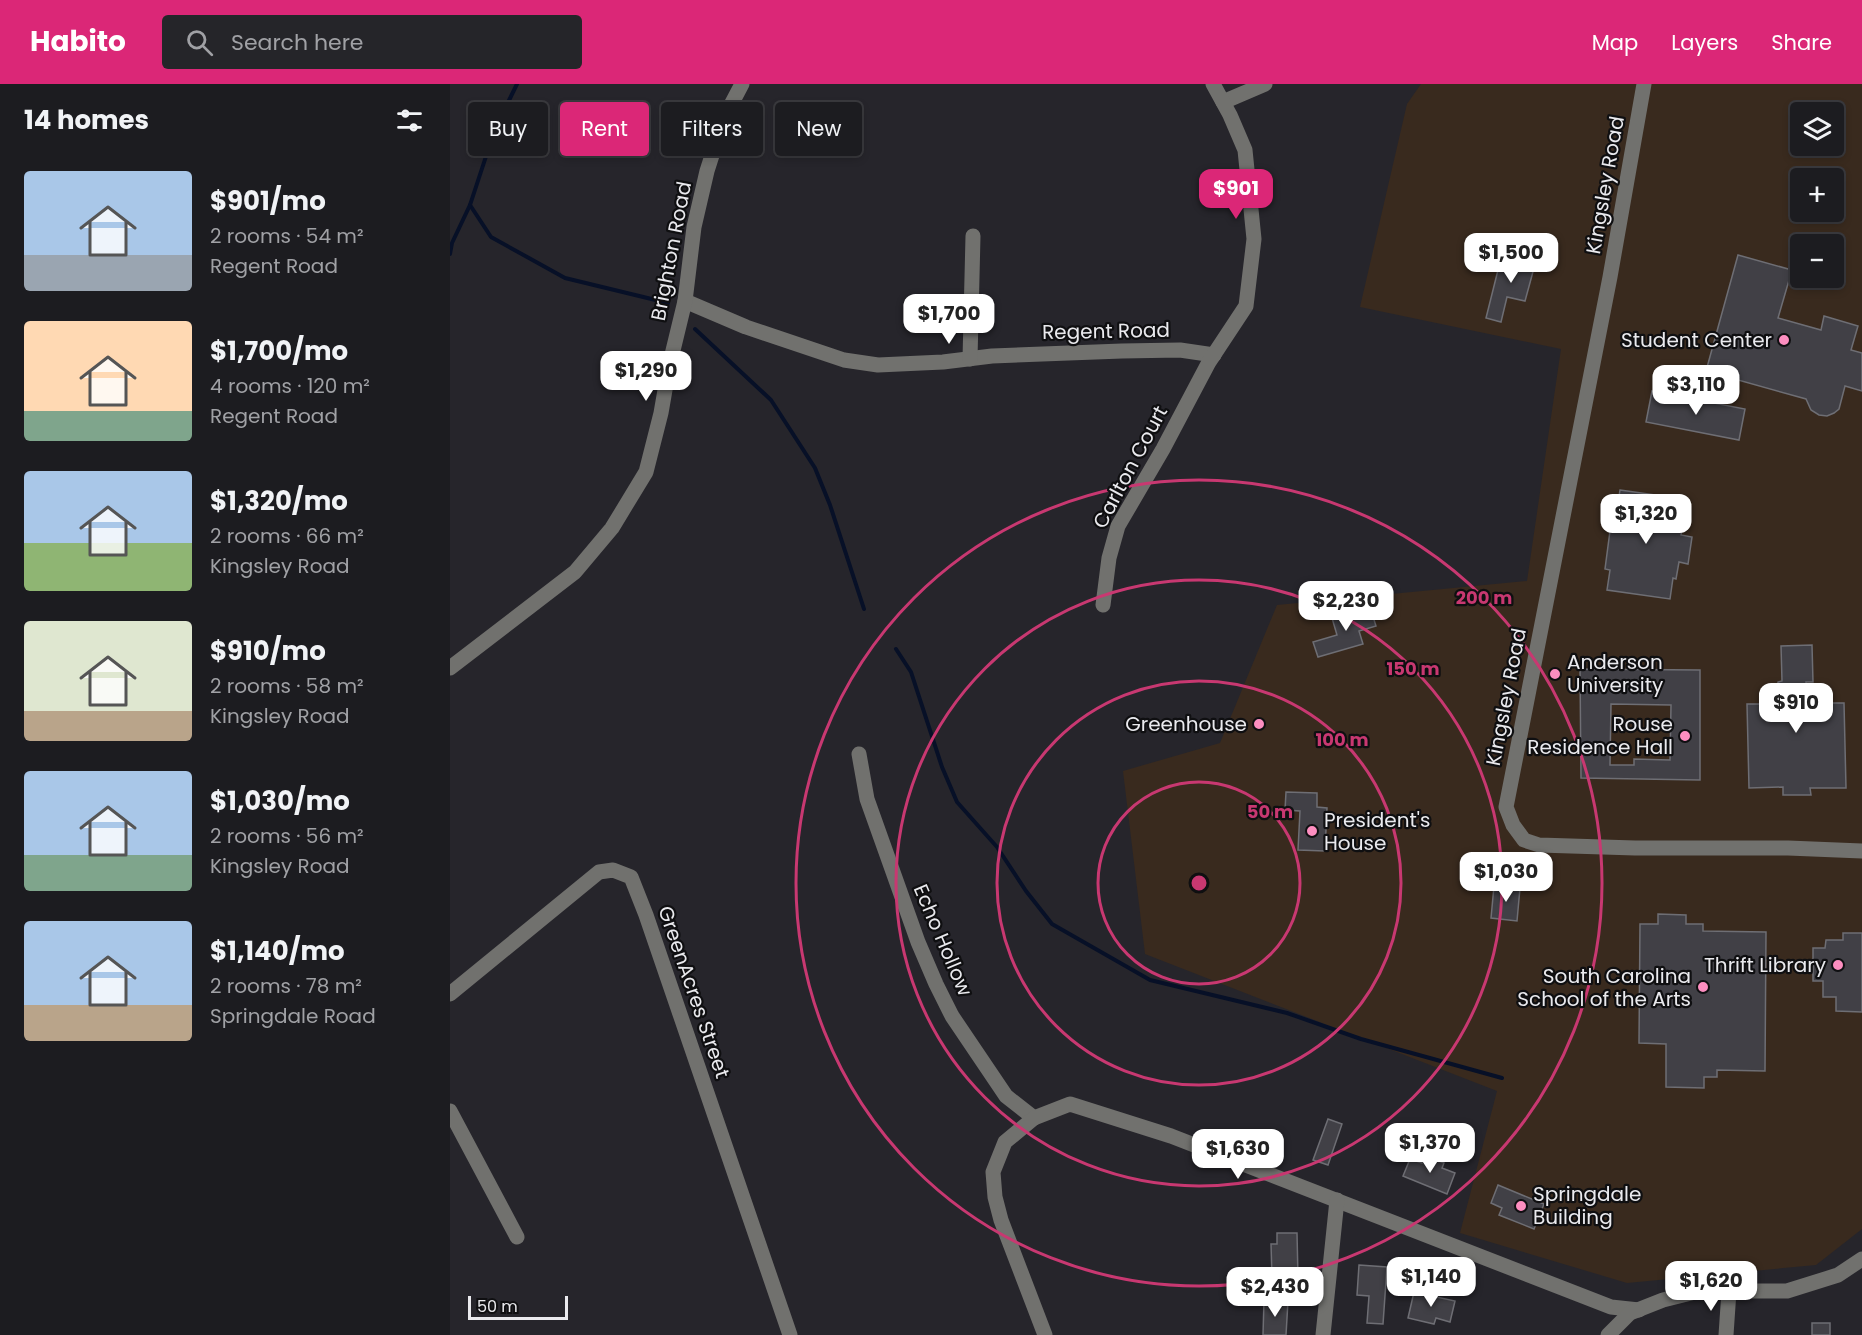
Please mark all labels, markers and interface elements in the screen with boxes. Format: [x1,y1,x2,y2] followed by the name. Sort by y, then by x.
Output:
[162,15,582,69] search box
[30,22,126,61] text: Habito
[183,26,216,59] icon: search
[231,27,363,58] text: Search here
[1592,28,1638,57] text: Map
[1671,28,1738,57] text: Layers
[1771,28,1832,57] text: Share
[24,102,149,138] text: 14 homes
[468,102,548,156] chip: Buy
[560,102,649,156] chip: Rent
[661,102,763,156] chip: Filters
[775,102,862,156] chip: New
[1790,102,1844,288] map controls
[1790,102,1844,156] button: layers
[393,104,426,137] icon: filters
[1579,114,1631,256] street label: Kingsley Road
[1790,168,1844,222] button: +
[1200,169,1272,220] pin: $901
[1213,174,1259,202] text: $901
[644,179,698,323] street label: Brighton Road
[210,183,326,219] text: $901/mo
[72,195,144,267] icon: home
[210,222,364,250] text: 2 rooms · 54 m²
[1462,233,1560,284] pin: $1,500
[1790,234,1844,288] button: −
[1478,238,1544,266] text: $1,500
[210,252,338,280] text: Regent Road
[900,294,998,345] pin: $1,700
[917,299,981,327] text: $1,700
[1042,316,1170,346] street label: Regent Road
[1621,326,1772,354] place label: Student Center
[210,333,348,369] text: $1,700/mo
[1777,333,1791,347] marker: Student Center
[72,345,144,417] icon: home
[597,351,695,402] pin: $1,290
[614,356,678,384] text: $1,290
[1647,365,1745,416] pin: $3,110
[1666,370,1726,398] text: $3,110
[210,372,370,400] text: 4 rooms · 120 m²
[1086,401,1174,533] street label: Carlton Court
[210,402,338,430] text: Regent Road
[210,483,348,519] text: $1,320/mo
[1597,494,1695,545] pin: $1,320
[72,495,144,567] icon: home
[1615,499,1677,527] text: $1,320
[210,522,364,550] text: 2 rooms · 66 m²
[210,552,350,580] text: Kingsley Road
[1297,581,1395,632] pin: $2,230
[1456,585,1512,610] text: 200 m
[1313,586,1379,614] text: $2,230
[1479,626,1533,768] street label: Kingsley Road
[210,633,326,669] text: $910/mo
[72,645,144,717] icon: home
[1567,648,1663,699] place label: Anderson University
[1386,656,1440,681] text: 150 m
[1548,667,1562,681] marker: Anderson University
[210,672,364,700] text: 2 rooms · 58 m²
[1760,683,1832,734] pin: $910
[1773,688,1819,716] text: $910
[210,702,350,730] text: Kingsley Road
[1125,710,1247,738] place label: Greenhouse
[1527,710,1673,761] place label: Rouse Residence Hall
[1252,717,1266,731] marker: Greenhouse
[1315,727,1369,752] text: 100 m
[1678,729,1692,743] marker: Rouse Residence Hall
[210,783,350,819] text: $1,030/mo
[72,795,144,867] icon: home
[1247,799,1293,824] text: 50 m
[1324,806,1430,857] place label: President's House
[210,822,364,850] text: 2 rooms · 56 m²
[1305,824,1319,838] marker: President's House
[210,852,350,880] text: Kingsley Road
[1457,852,1555,903] pin: $1,030
[1474,857,1538,885] text: $1,030
[1189,873,1209,893] centre of rings
[907,880,979,1001] street label: Echo Hollow
[651,902,737,1082] street label: GreenAcres Street
[210,933,345,969] text: $1,140/mo
[72,945,144,1017] icon: home
[1704,951,1826,979] place label: Thrift Library
[1831,958,1845,972] marker: Thrift Library
[1517,962,1691,1013] place label: South Carolina School of the Arts
[210,972,362,1000] text: 2 rooms · 78 m²
[1696,980,1710,994] marker: South Carolina School of the Arts
[210,1002,376,1030] text: Springdale Road
[1381,1123,1479,1174] pin: $1,370
[1399,1128,1461,1156] text: $1,370
[1189,1129,1287,1180] pin: $1,630
[1206,1134,1270,1162] text: $1,630
[1533,1180,1641,1231] place label: Springdale Building
[1514,1199,1528,1213] marker: Springdale Building
[1382,1257,1480,1308] pin: $1,140
[1662,1261,1760,1312] pin: $1,620
[1401,1262,1461,1290] text: $1,140
[1679,1266,1743,1294] text: $1,620
[1226,1267,1324,1318] pin: $2,430
[1241,1272,1310,1300] text: $2,430
[468,1293,568,1320] scale bar
[477,1295,518,1318] text: 50 m

